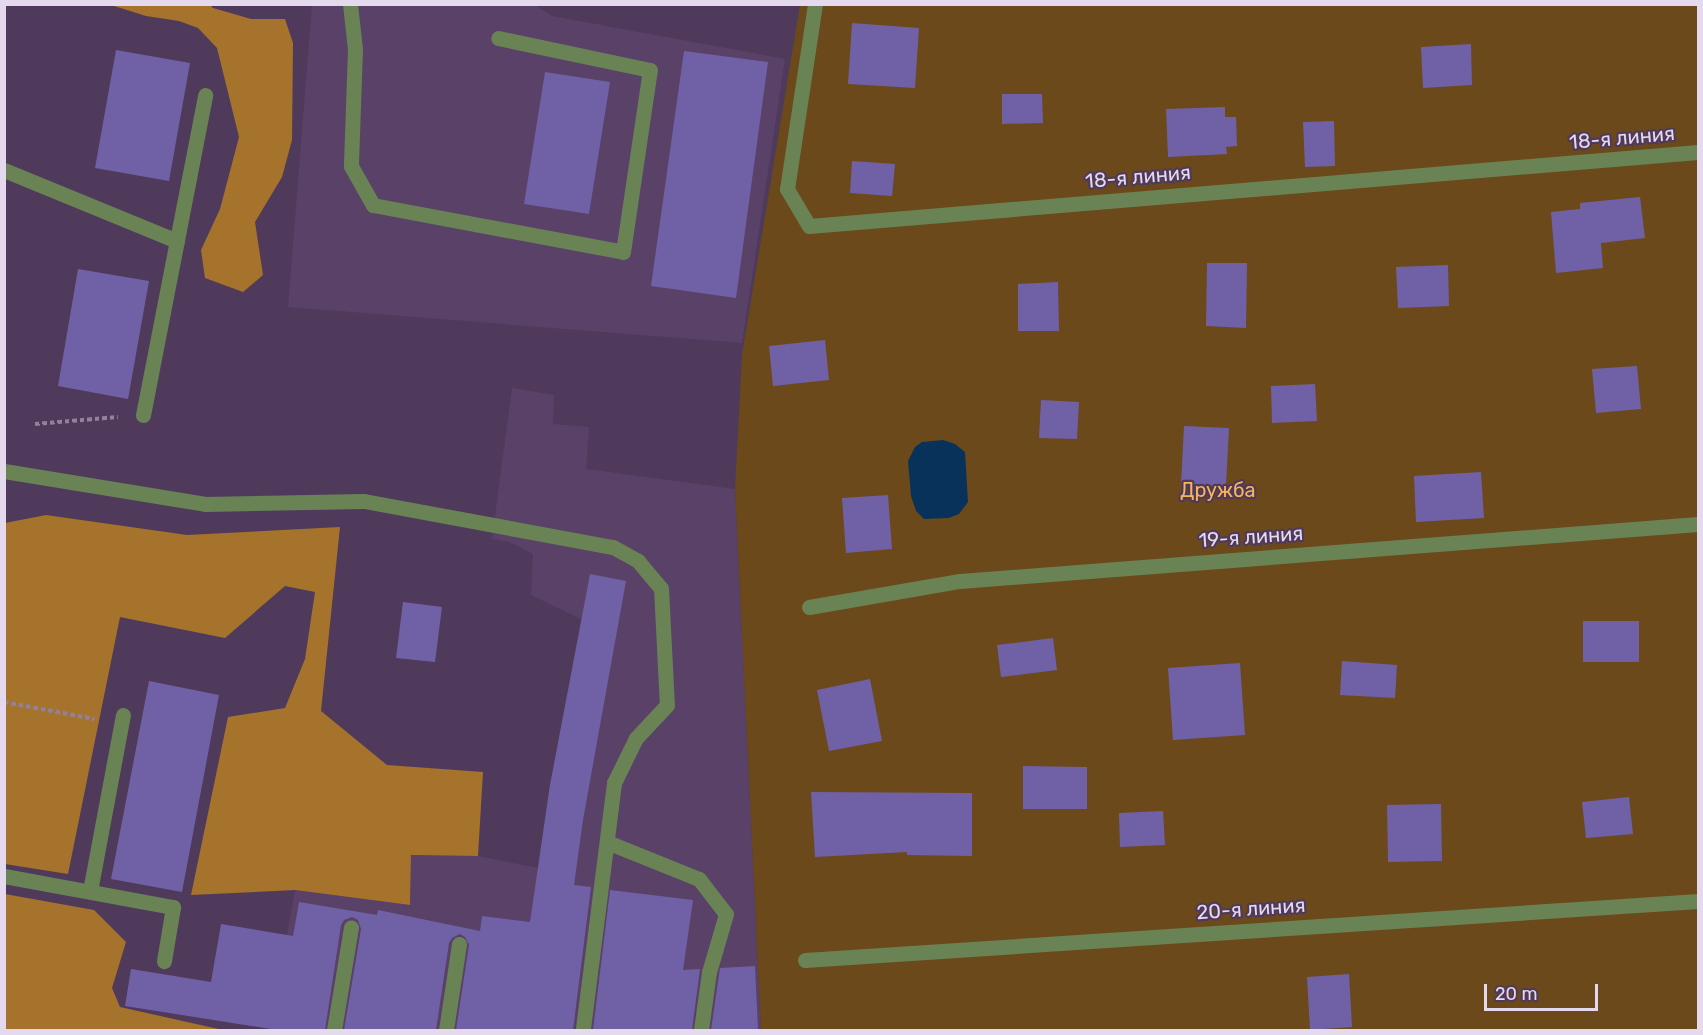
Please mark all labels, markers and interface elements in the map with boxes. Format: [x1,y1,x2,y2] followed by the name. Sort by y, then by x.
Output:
[1568,121,1676,155] street label: 18-я линия
[1084,160,1192,194] street label: 18-я линия
[1180,478,1256,502] park label: Дружба
[1198,521,1304,553] street label: 19-я линия
[1196,893,1306,925] street label: 20-я линия
[1487,972,1601,1010] scale bar
[1495,983,1537,1005] text: 20 m

